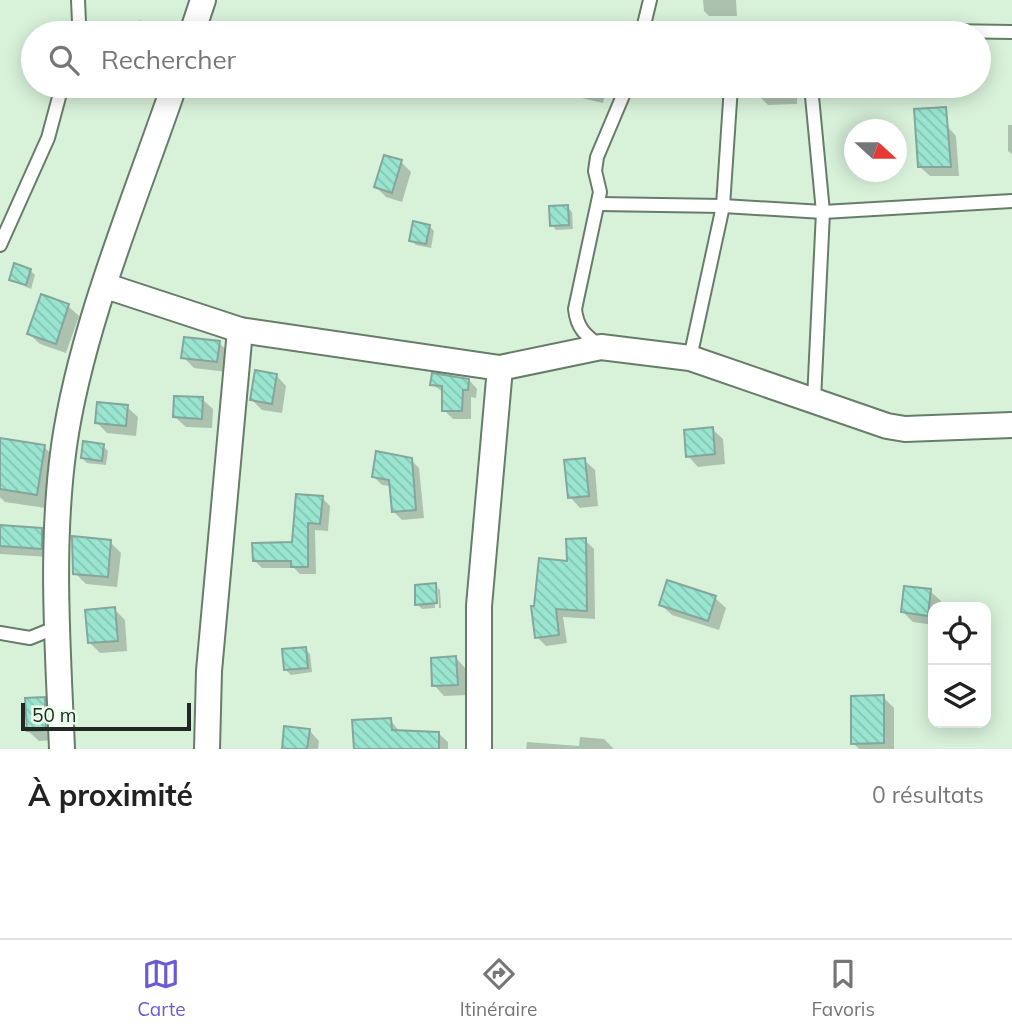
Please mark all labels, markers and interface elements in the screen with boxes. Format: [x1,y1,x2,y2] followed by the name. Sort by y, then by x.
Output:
[21,21,991,98] search box
[45,41,83,79] icon: search
[101,43,236,76] text: Rechercher
[844,119,907,182] north arrow
[928,602,991,728] map controls
[928,602,991,665] button: locate
[928,665,991,728] button: layers
[21,700,191,732] scale bar
[32,703,76,727] text: 50 m
[28,776,193,814] text: À proximité
[872,780,984,809] text: 0 résultats
[137,955,186,1021] tab: Carte
[460,955,537,1021] tab: Itinéraire
[812,955,875,1021] tab: Favoris

